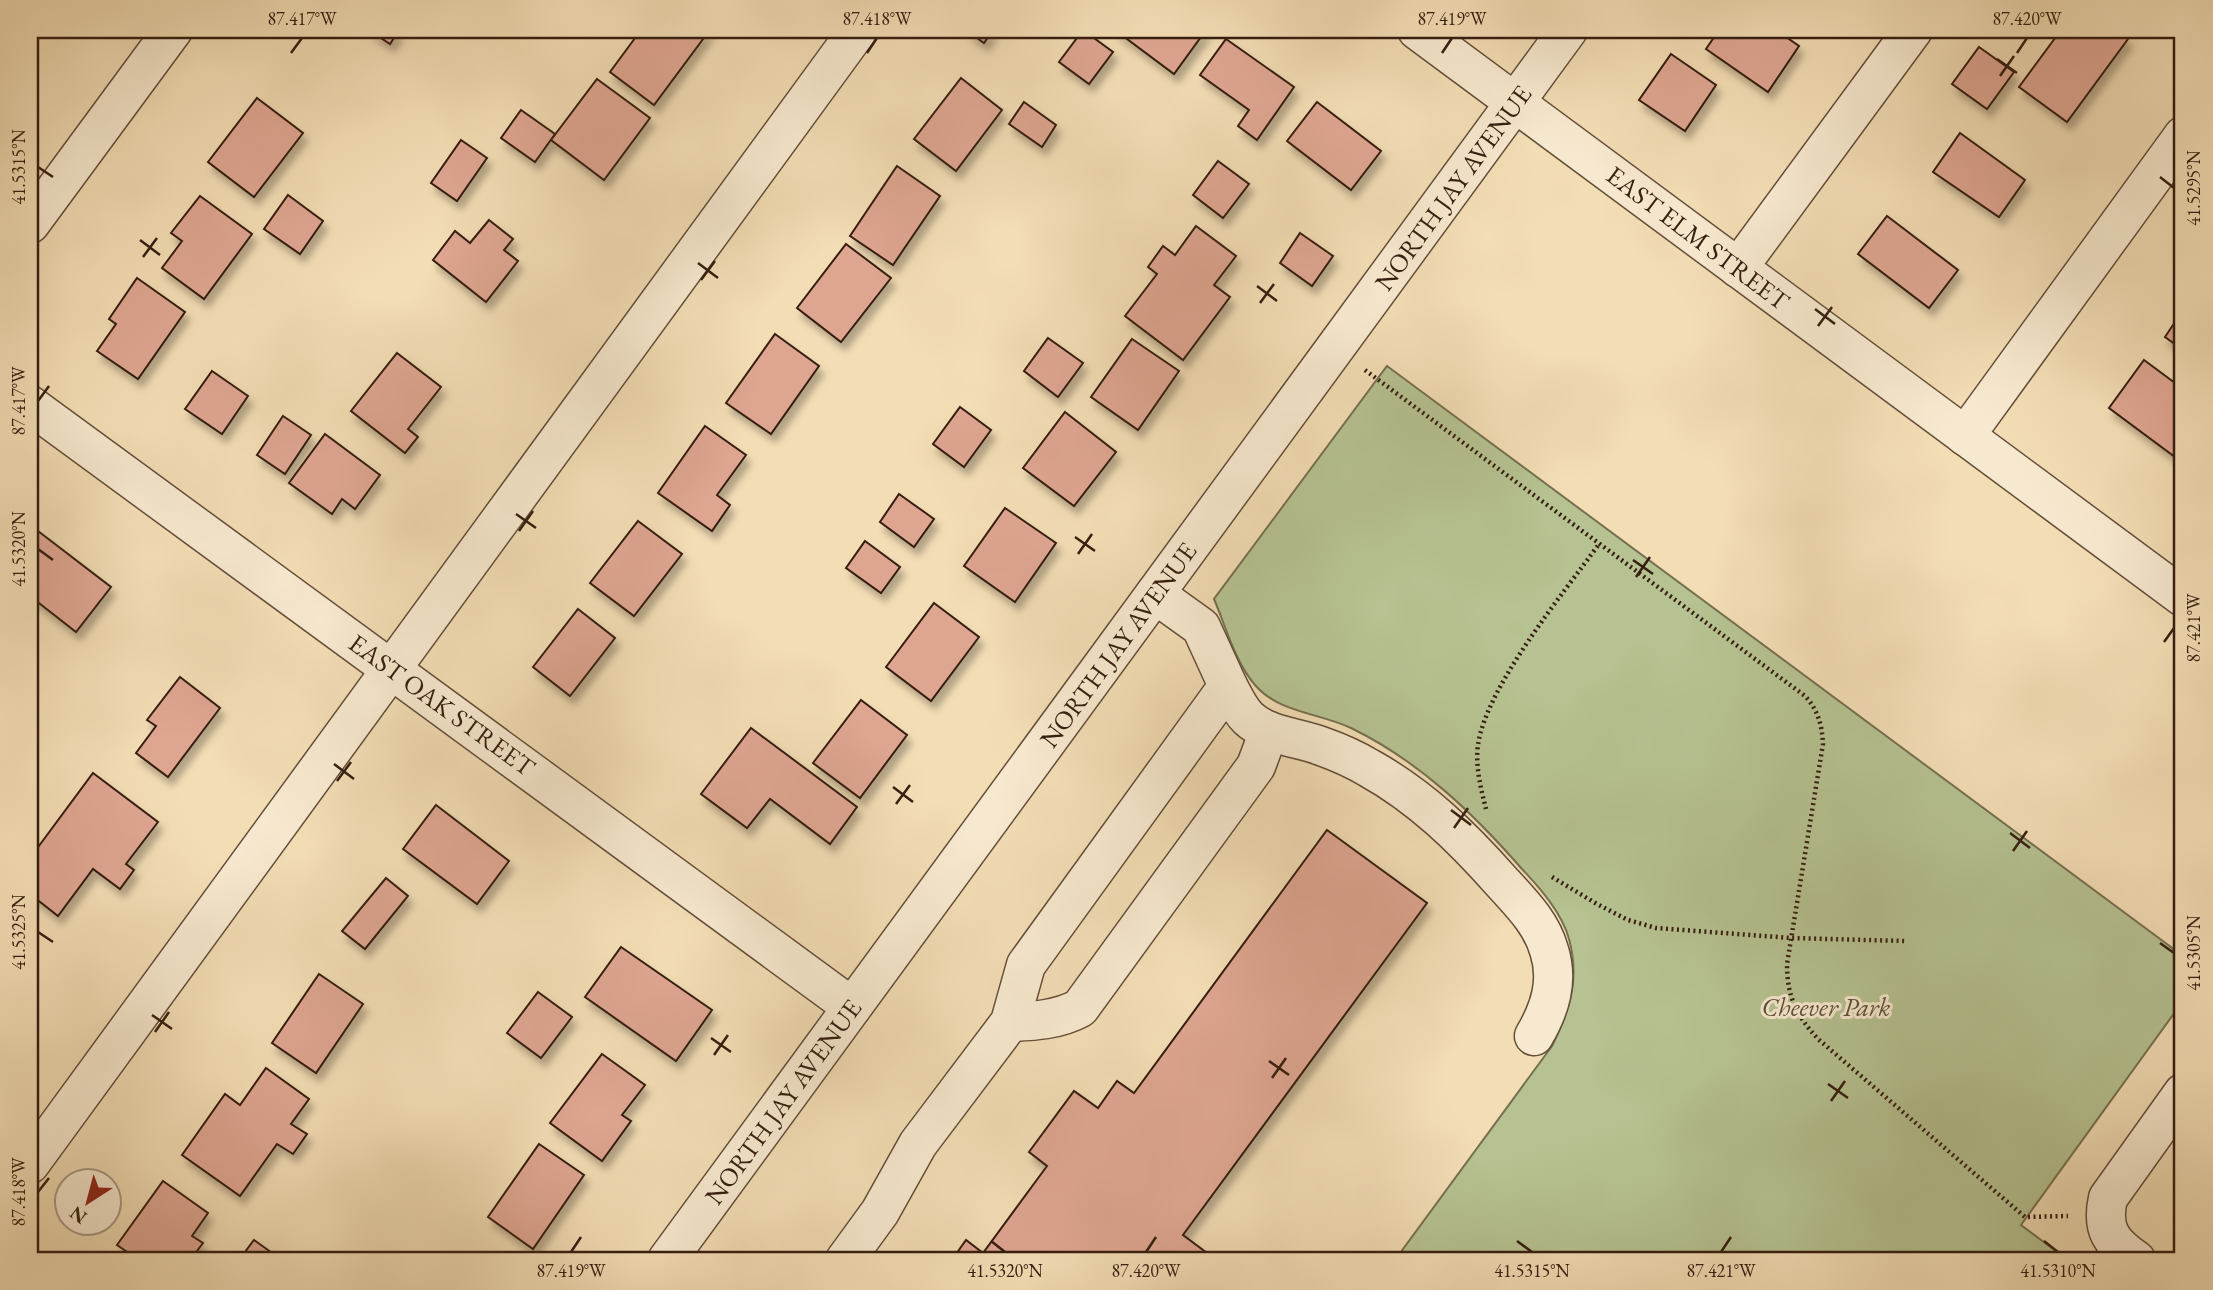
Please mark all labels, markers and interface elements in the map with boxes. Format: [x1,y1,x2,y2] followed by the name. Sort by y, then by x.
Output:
[267,7,337,30] text: 87.417°W
[842,7,912,30] text: 87.418°W
[1417,7,1487,30] text: 87.419°W
[1992,7,2062,30] text: 87.420°W
[1367,78,1539,298] street label: NORTH JAY AVENUE
[7,129,30,205] text: 41.5315°N
[2182,150,2205,226] text: 41.5295°N
[1600,158,1797,318] street label: EAST ELM STREET
[7,366,30,436] text: 87.417°W
[7,511,30,587] text: 41.5320°N
[1032,535,1204,755] street label: NORTH JAY AVENUE
[2182,593,2205,663] text: 87.421°W
[342,626,542,784] street label: EAST OAK STREET
[7,894,30,970] text: 41.5325°N
[2182,915,2205,991] text: 41.5305°N
[1762,990,1891,1024] park label: Cheever Park
[697,992,869,1212] street label: NORTH JAY AVENUE
[7,1157,30,1227] text: 87.418°W
[52,1168,122,1238] north arrow
[64,1200,92,1230] text: N
[536,1259,606,1282] text: 87.419°W
[967,1259,1043,1282] text: 41.5320°N
[1111,1259,1181,1282] text: 87.420°W
[1494,1259,1570,1282] text: 41.5315°N
[1686,1259,1756,1282] text: 87.421°W
[2020,1259,2096,1282] text: 41.5310°N

